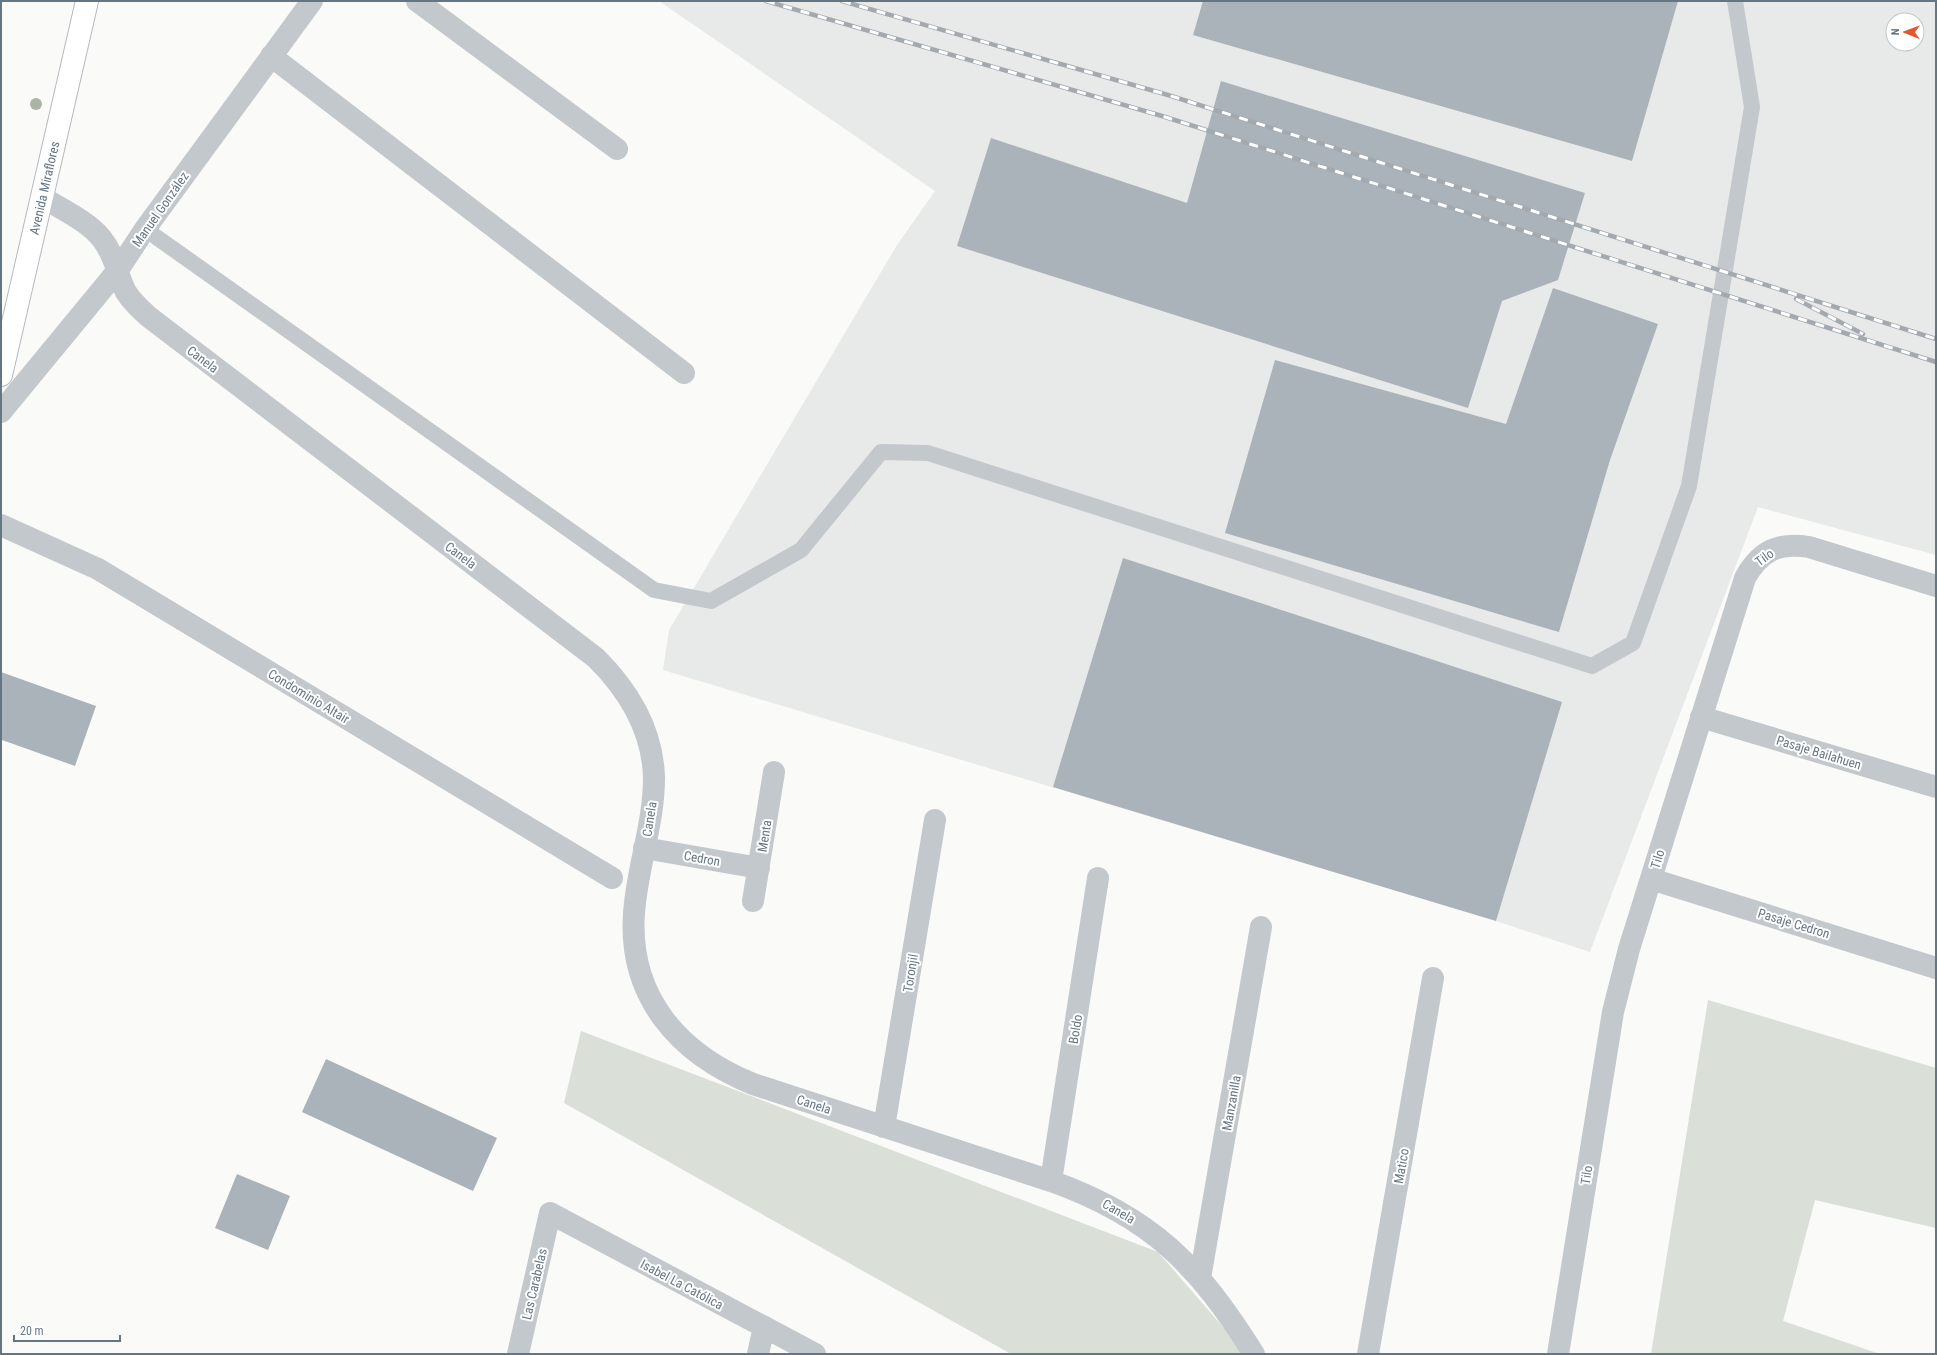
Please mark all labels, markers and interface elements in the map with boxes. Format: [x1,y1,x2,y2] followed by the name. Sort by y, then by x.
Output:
[1885,12,1925,52] north arrow
[1889,28,1902,35] text: N
[27,140,63,236] street label: Avenida Miraflores
[129,169,192,250] street label: Manuel González
[184,343,221,376] street label: Canela
[442,539,479,572] street label: Canela
[1752,546,1776,569] street label: Tilo
[265,666,352,727] street label: Condominio Altair
[1775,732,1863,773] street label: Pasaje Bailahuen
[639,801,660,838] street label: Canela
[755,819,774,853] street label: Menta
[683,848,721,869] street label: Cedron
[1647,848,1667,871] street label: Tilo
[1756,905,1831,941] street label: Pasaje Cedron
[900,953,921,993] street label: Toronjil
[1066,1013,1085,1045] street label: Boldo
[1219,1074,1244,1132] street label: Manzanilla
[795,1092,833,1117] street label: Canela
[1391,1147,1412,1185] street label: Matico
[1578,1164,1595,1186] street label: Tilo
[1100,1196,1138,1227] street label: Canela
[519,1247,550,1321] street label: Las Carabelas
[638,1256,726,1312] street label: Isabel La Católica
[14,1317,120,1343] scale bar
[20,1324,44,1338] text: 20 m

